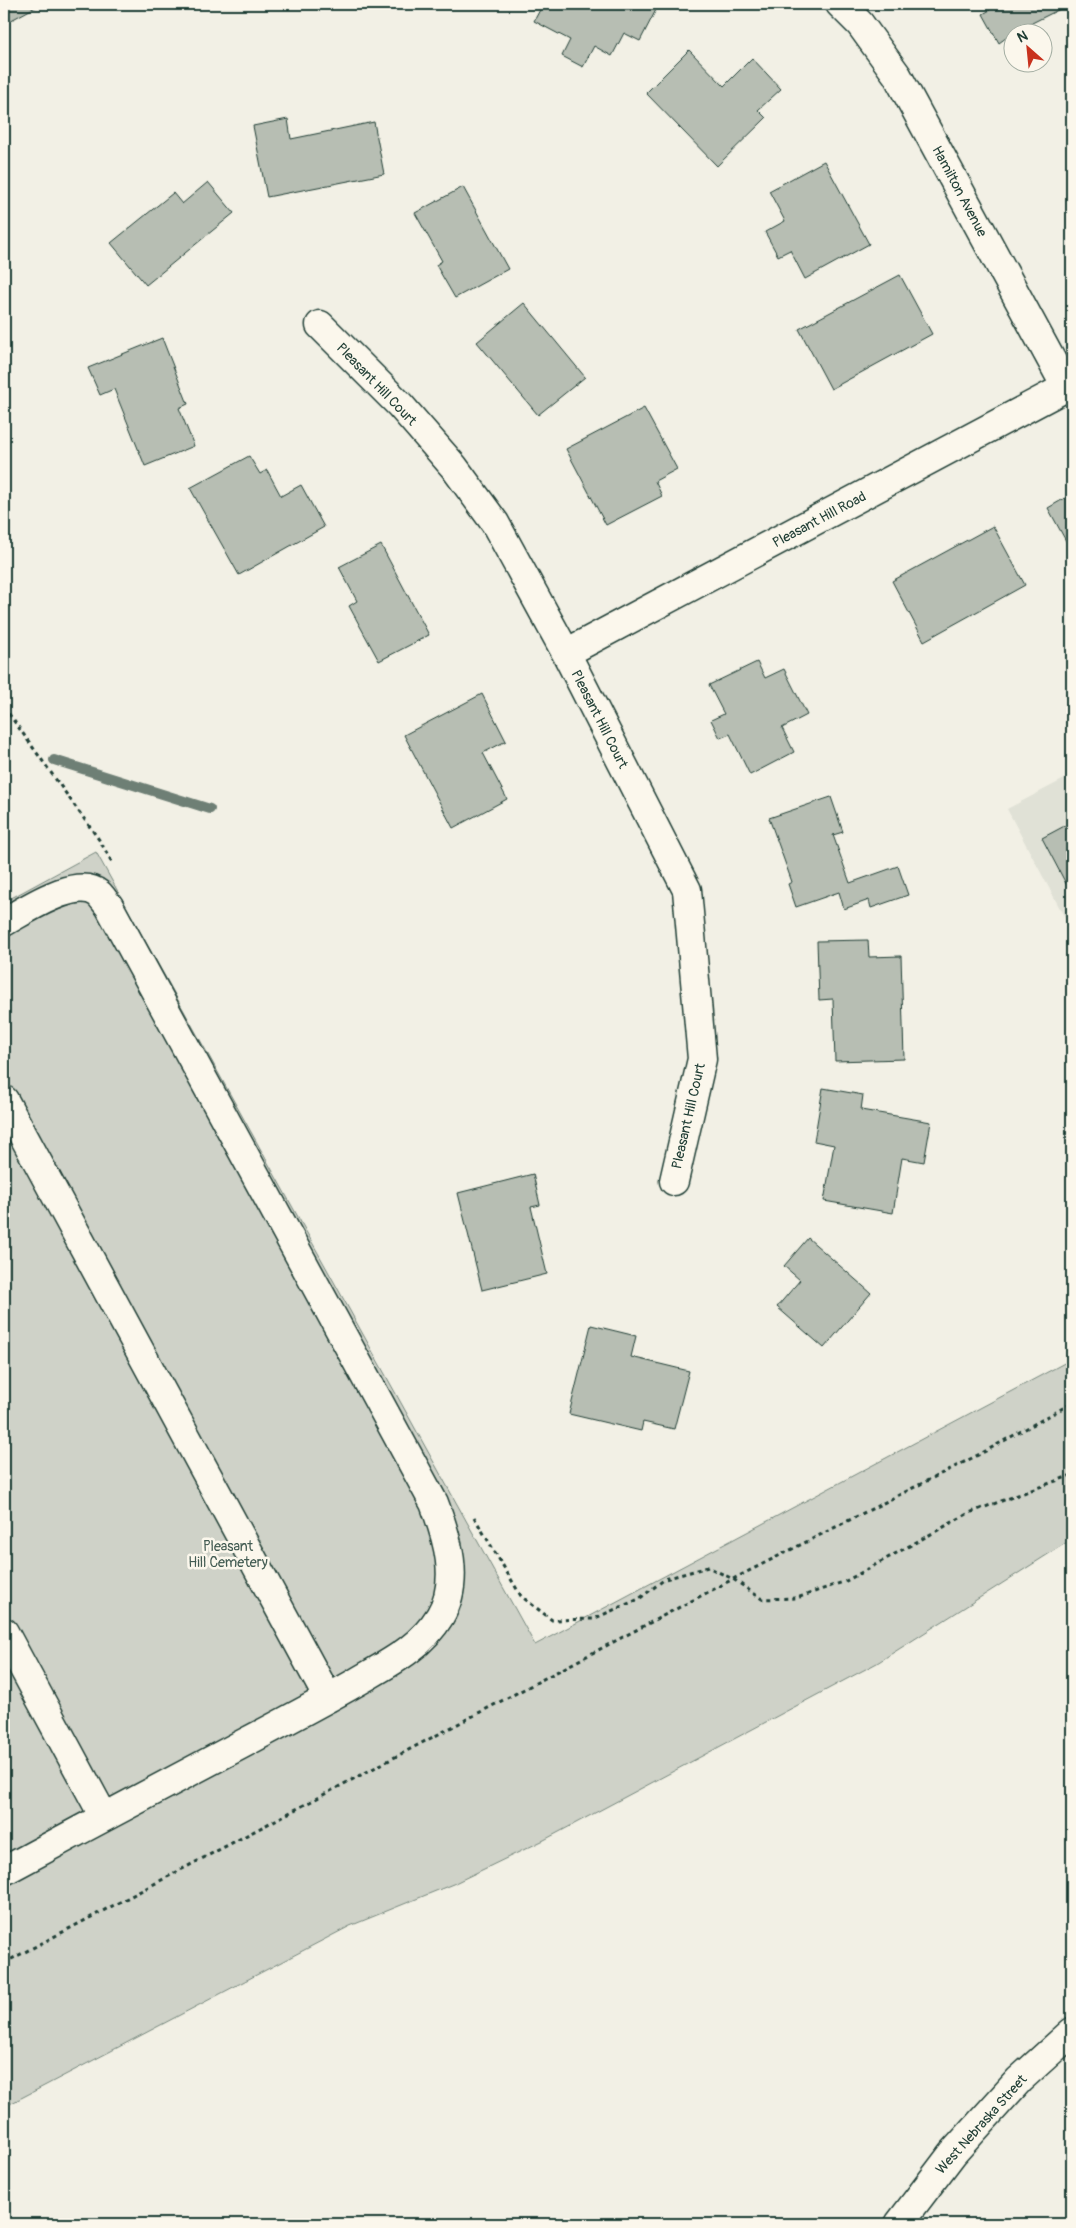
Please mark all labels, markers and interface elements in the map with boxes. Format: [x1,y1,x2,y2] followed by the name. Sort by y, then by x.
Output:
[1004,22,1054,72] north arrow
[1014,27,1030,47] text: N
[928,143,991,240] street label: Hamilton Avenue
[333,340,421,429] street label: Pleasant Hill Court
[770,488,869,551] street label: Pleasant Hill Road
[567,667,632,772] street label: Pleasant Hill Court
[668,1061,709,1171] street label: Pleasant Hill Court
[188,1538,268,1571] park label: Pleasant Hill Cemetery
[932,2071,1031,2178] street label: West Nebraska Street

